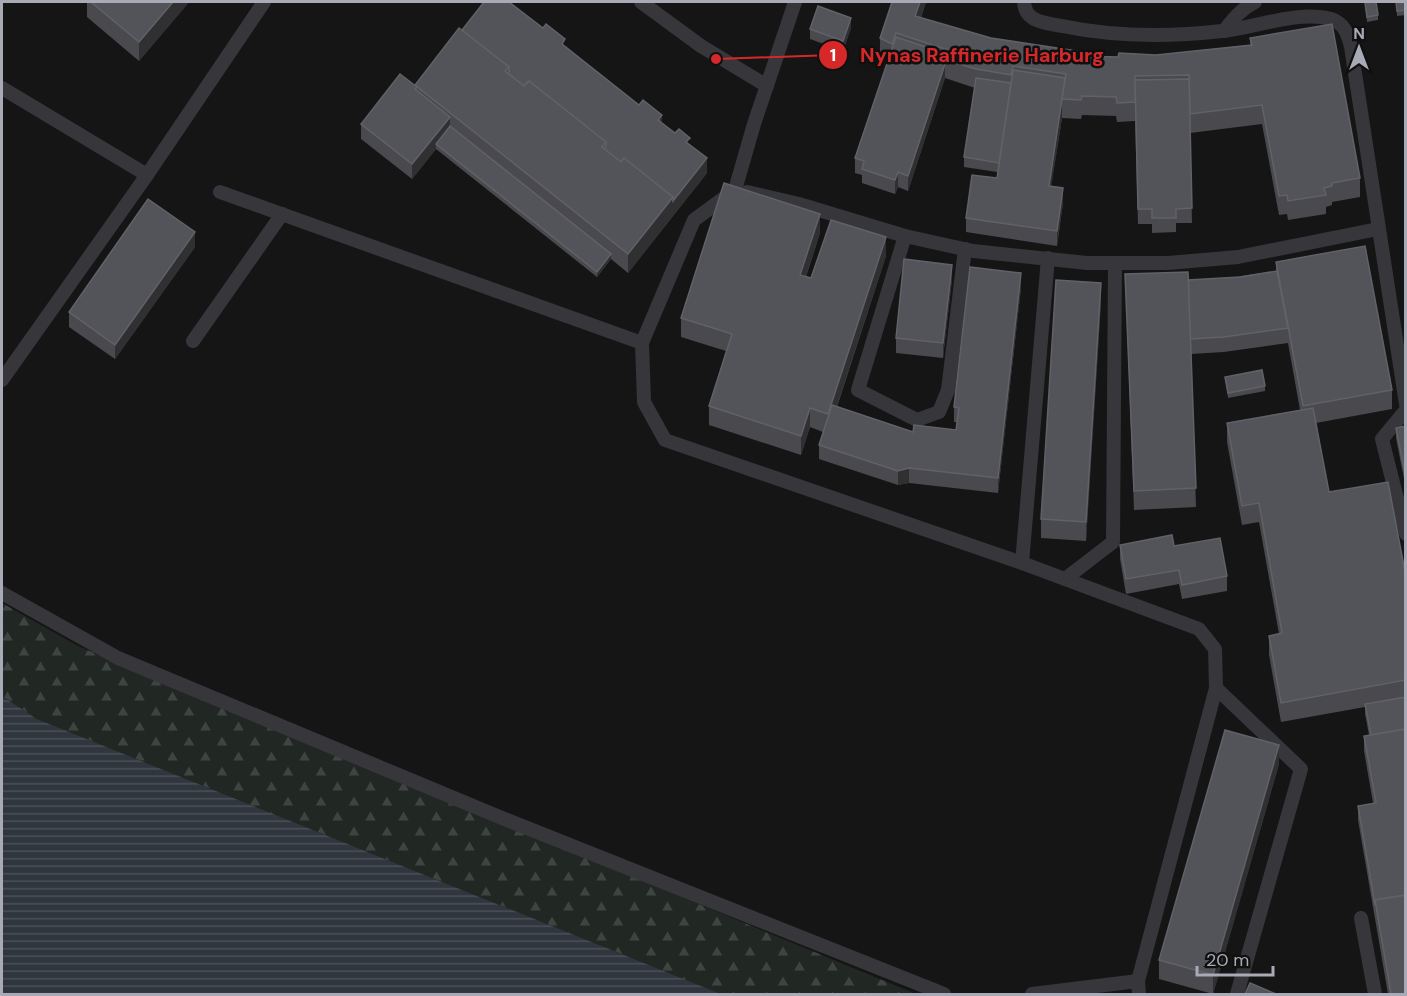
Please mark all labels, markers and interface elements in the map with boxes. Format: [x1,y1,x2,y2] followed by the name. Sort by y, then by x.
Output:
[1329,18,1389,78] north arrow
[1353,23,1365,44] text: N
[818,36,1115,74] callout: Nynas Raffinerie Harburg
[860,42,1104,68] text: Nynas Raffinerie Harburg
[830,43,836,67] text: 1
[1197,939,1274,977] scale bar
[1206,948,1249,972] text: 20 m

